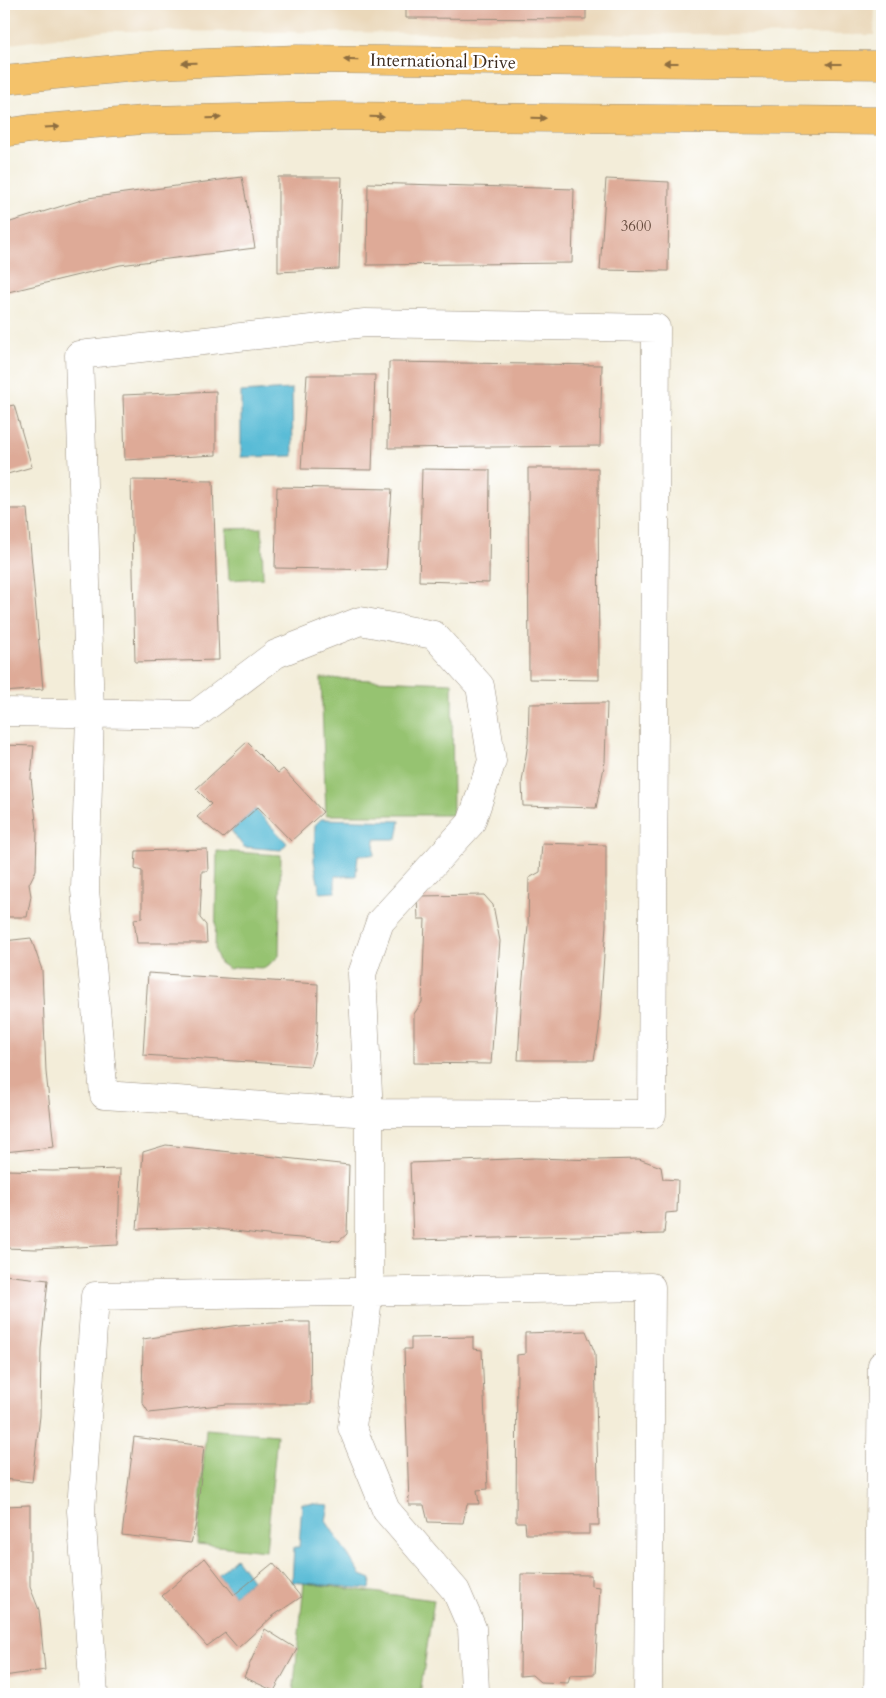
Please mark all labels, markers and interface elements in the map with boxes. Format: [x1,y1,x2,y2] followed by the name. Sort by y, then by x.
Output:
[370,48,516,75] street label: International Drive
[343,56,359,64] one-way arrow
[663,59,679,67] one-way arrow
[180,60,196,68] one-way arrow
[825,60,841,68] one-way arrow
[369,113,385,121] one-way arrow
[206,114,222,122] one-way arrow
[531,115,547,123] one-way arrow
[44,122,60,130] one-way arrow
[621,216,652,236] house number: 3600

